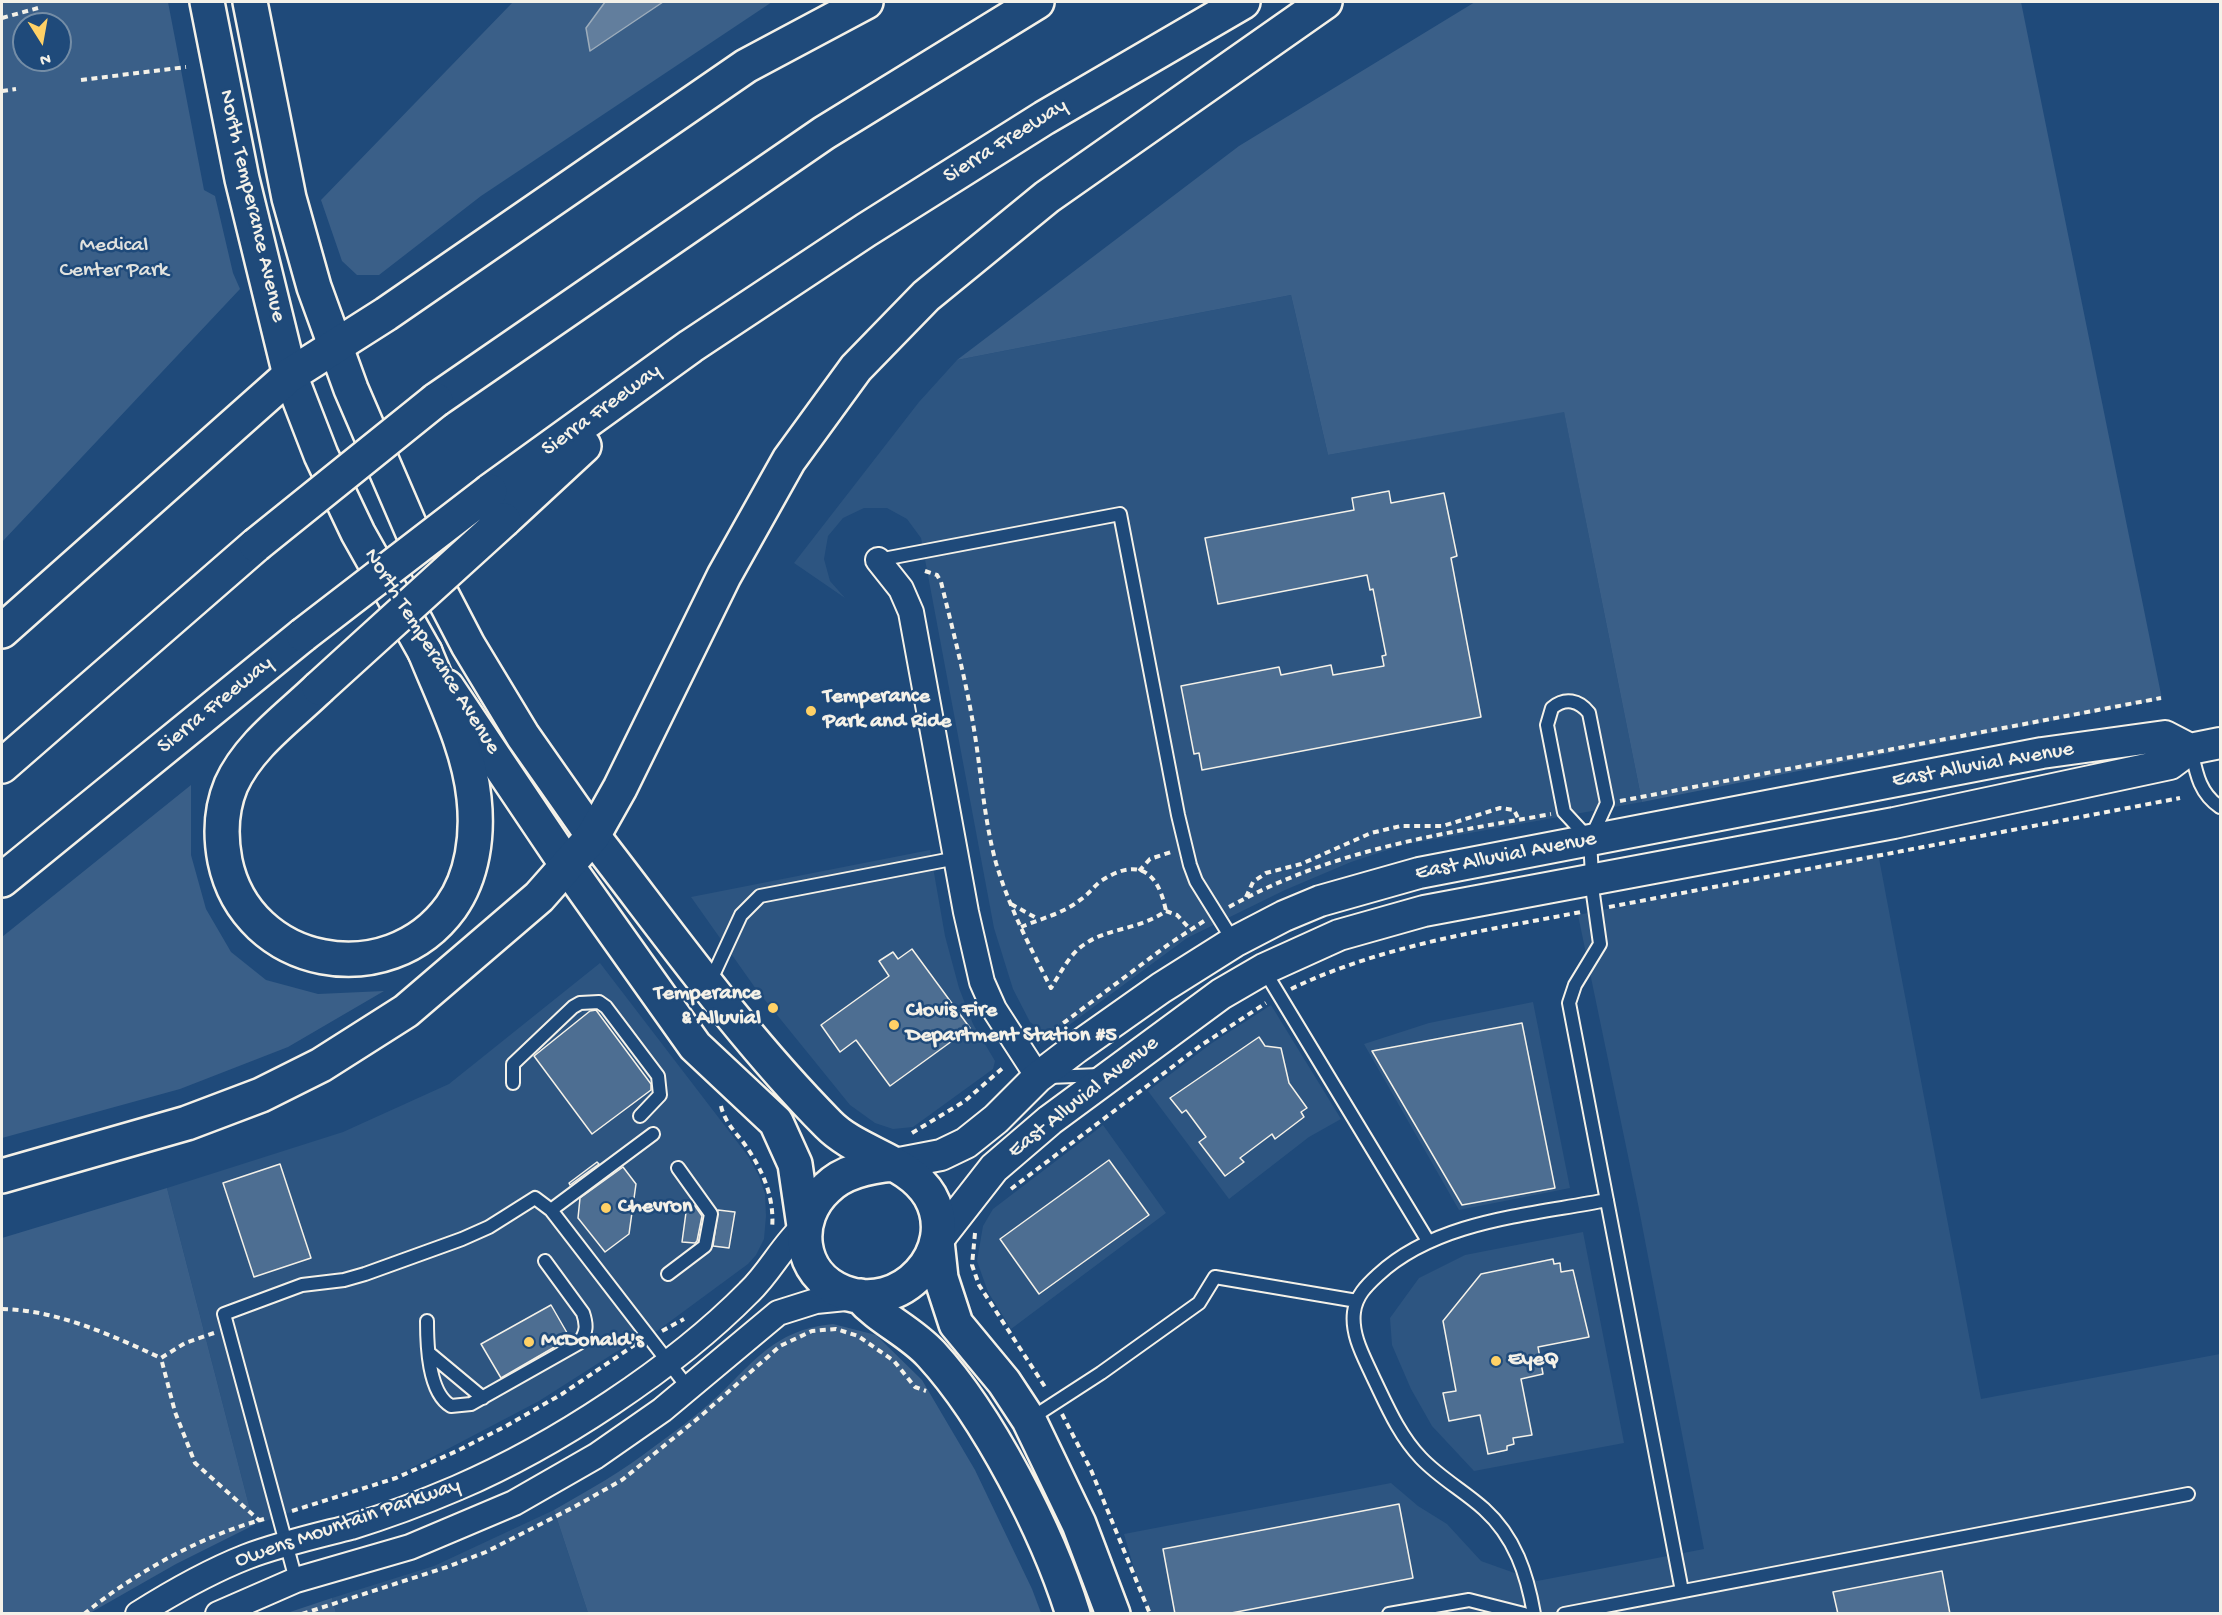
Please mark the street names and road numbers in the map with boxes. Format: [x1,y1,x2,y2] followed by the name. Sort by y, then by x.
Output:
[211,87,291,325] street label: North Temperance Avenue
[939,93,1073,191] street label: Sierra Freeway
[537,359,667,463] street label: Sierra Freeway
[357,544,505,760] street label: North Temperance Avenue
[153,651,279,761] street label: Sierra Freeway
[1890,737,2076,795] street label: East Alluvial Avenue
[1413,826,1599,888] street label: East Alluvial Avenue
[1003,1031,1165,1165] street label: East Alluvial Avenue
[232,1473,464,1575] street label: Owens Mountain Parkway

